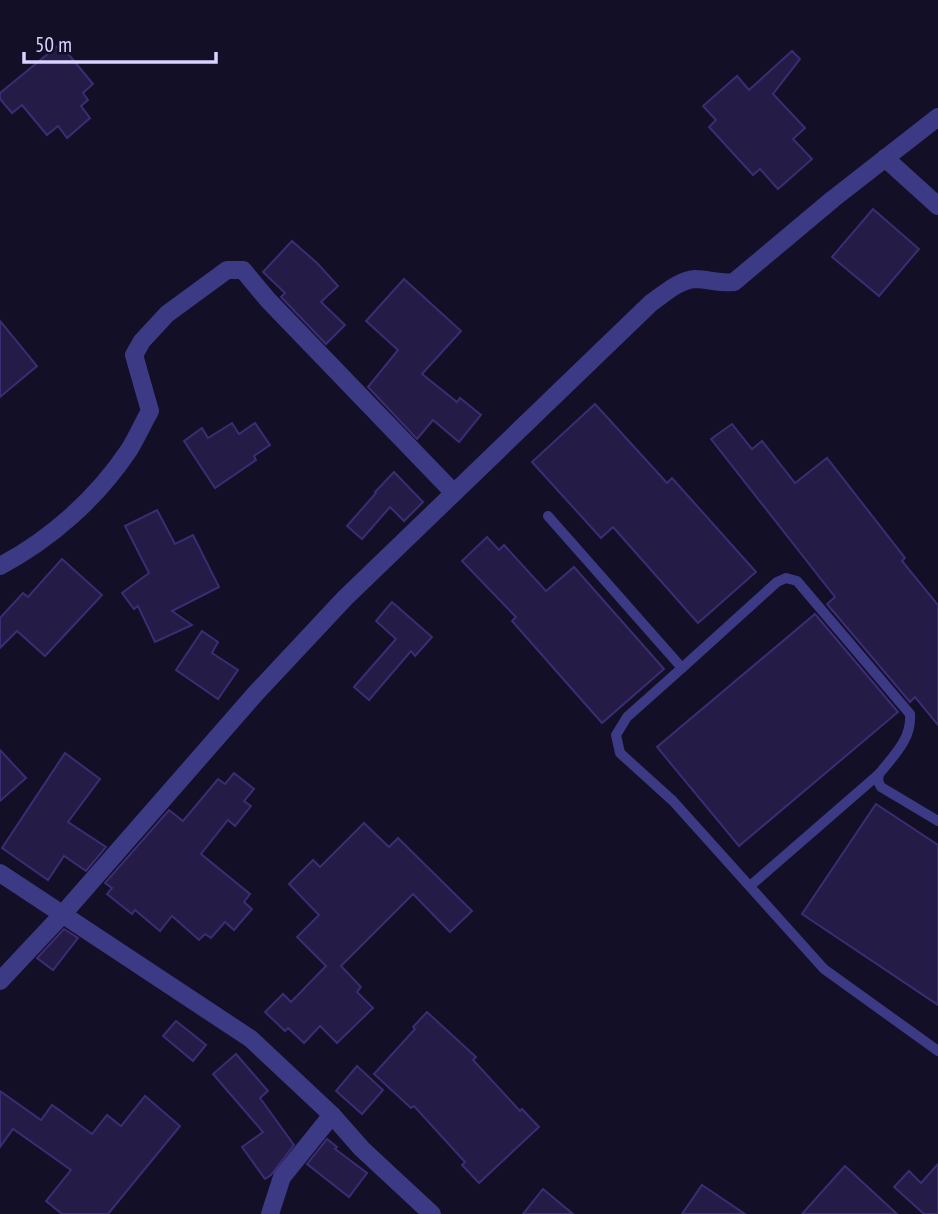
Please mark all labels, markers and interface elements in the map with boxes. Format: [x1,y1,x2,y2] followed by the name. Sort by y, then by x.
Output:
[24,21,217,65] scale bar
[35,31,72,58] text: 50 m

